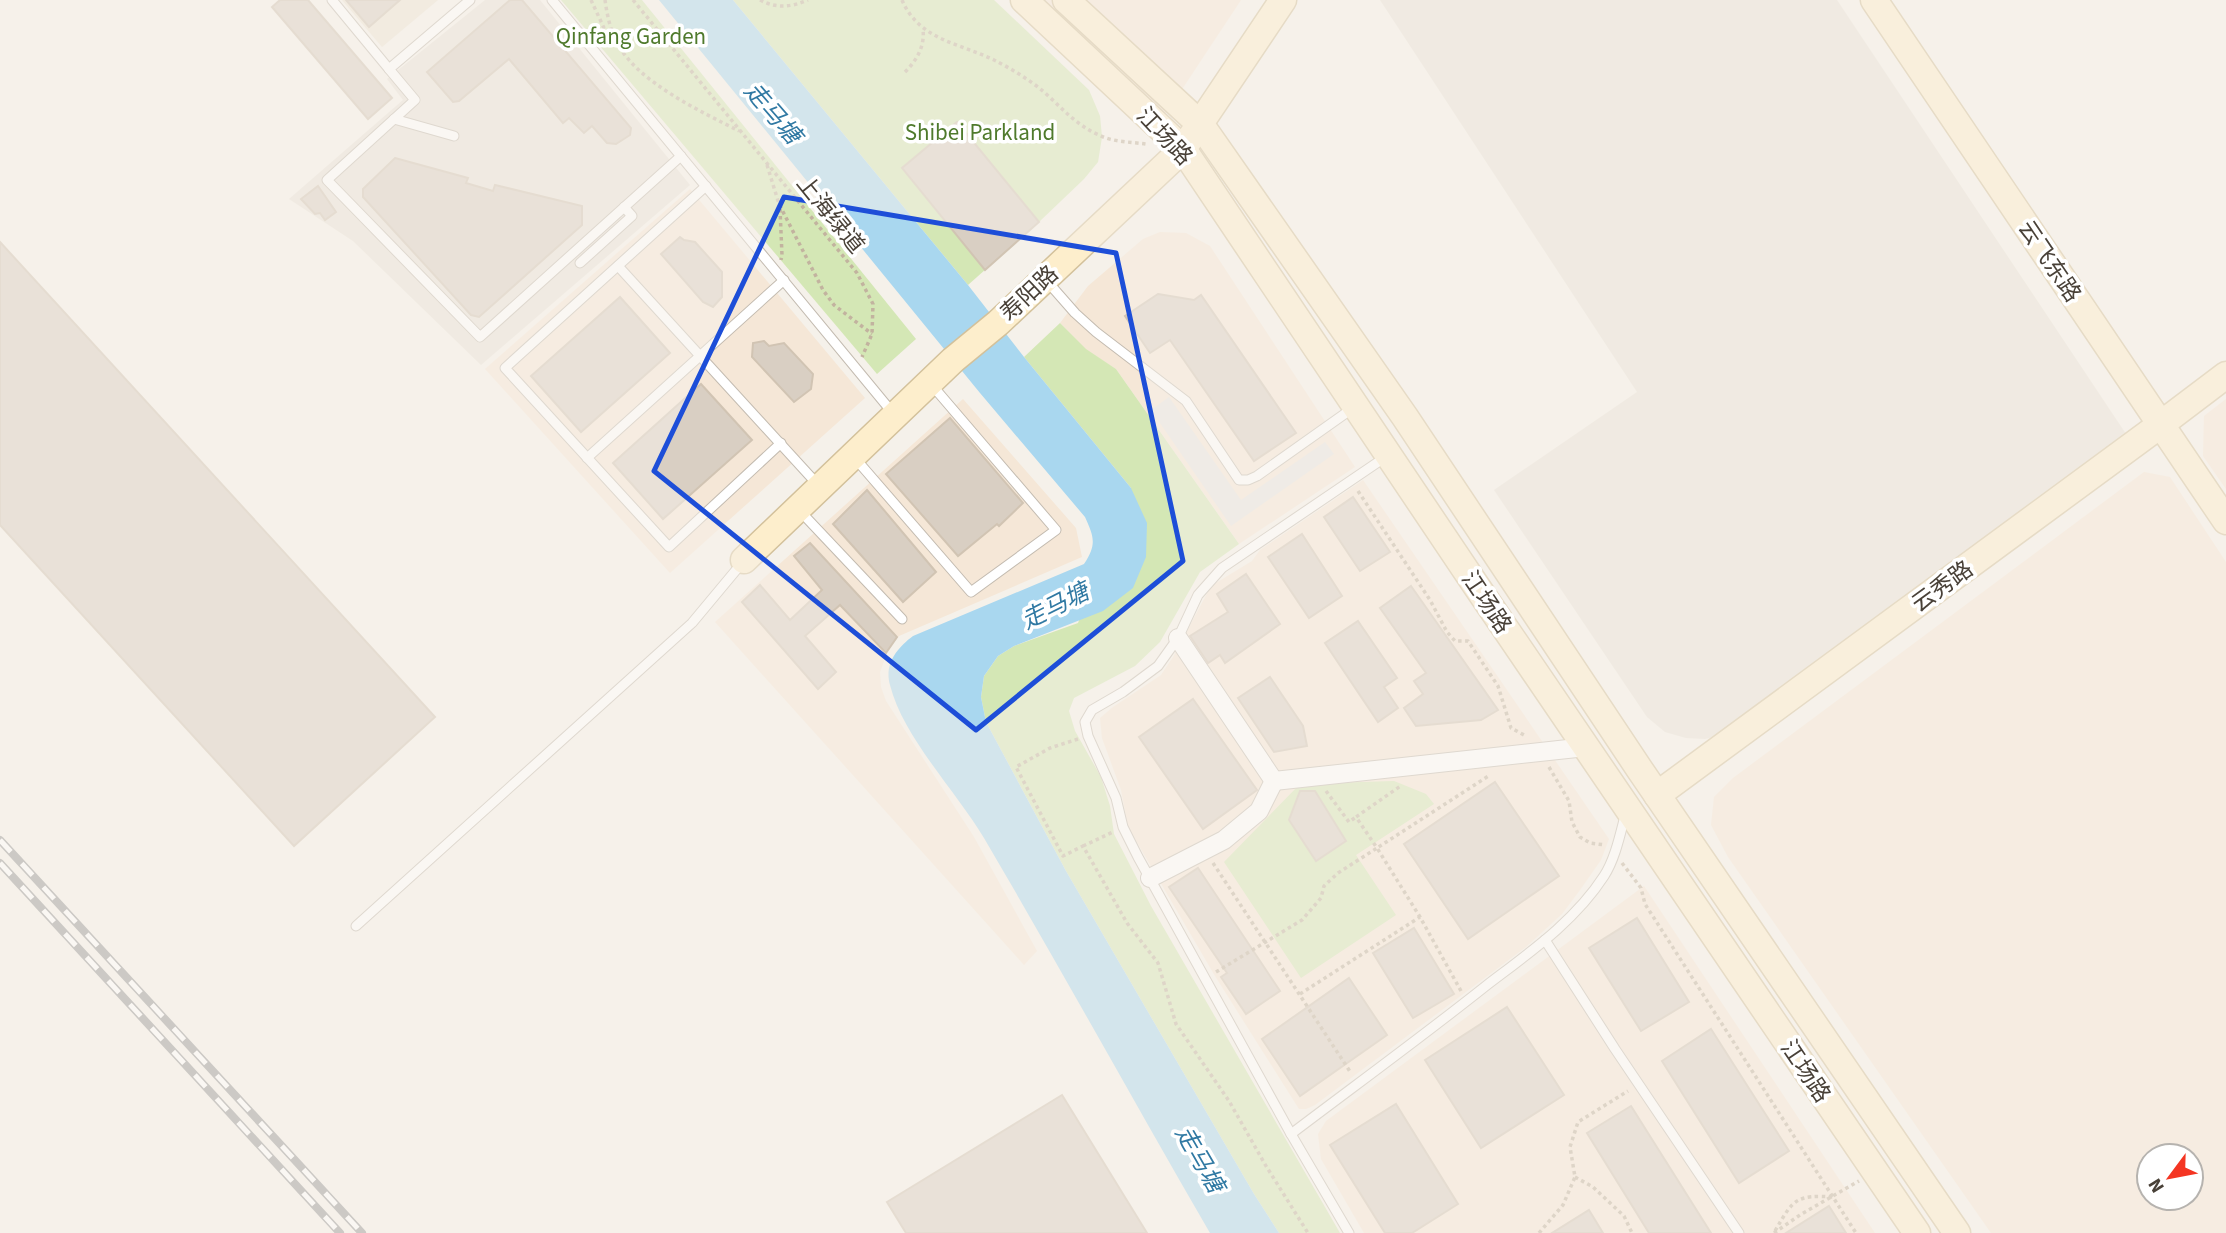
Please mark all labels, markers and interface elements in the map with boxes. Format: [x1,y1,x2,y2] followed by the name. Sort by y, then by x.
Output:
[556,20,706,53] park label: Qinfang Garden
[736,75,812,155] water label: 走马塘
[1129,100,1200,173] street label: 江场路
[905,116,1055,149] park label: Shibei Parkland
[789,168,872,260] street label: 上海绿道
[2010,214,2089,309] street label: 云飞东路
[993,258,1066,329] street label: 寿阳路
[1905,553,1980,620] street label: 云秀路
[1454,564,1520,640] street label: 江场路
[1015,573,1099,638] water label: 走马塘
[1773,1033,1839,1109] street label: 江场路
[1166,1119,1235,1203] water label: 走马塘
[2135,1142,2205,1212] north arrow
[2142,1173,2172,1198] text: N

